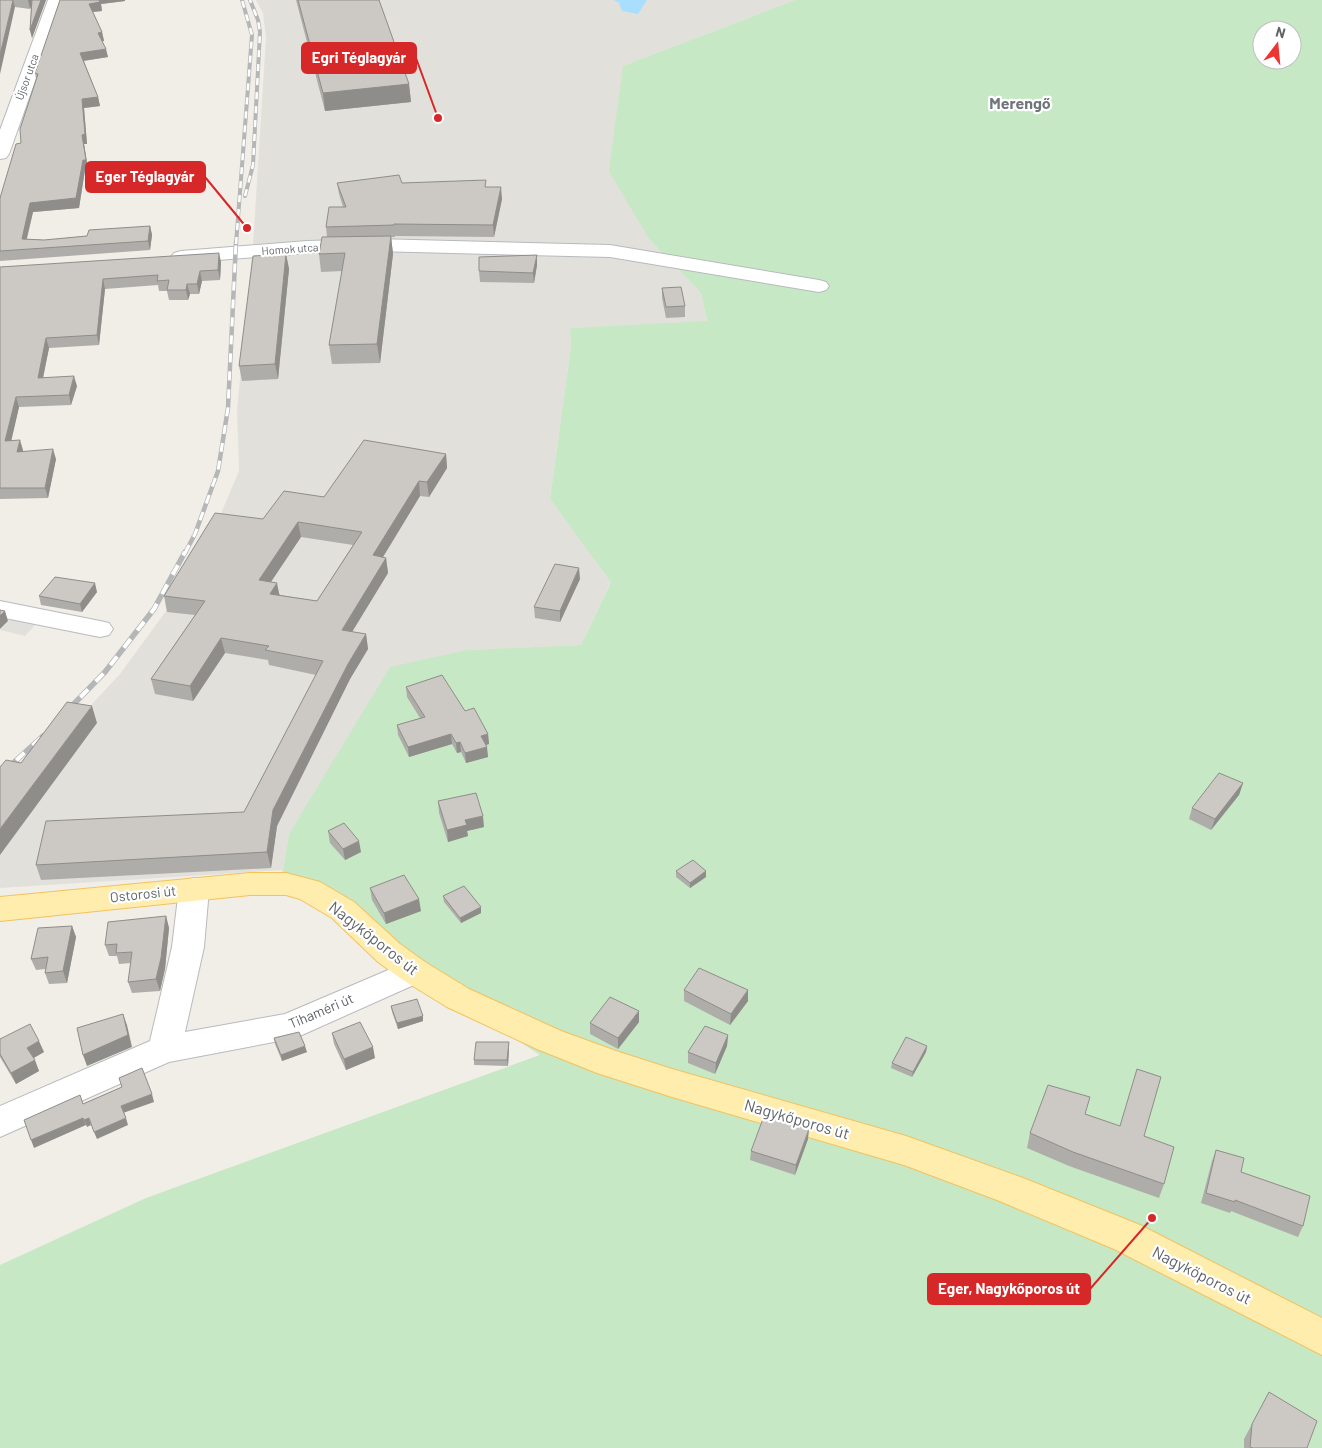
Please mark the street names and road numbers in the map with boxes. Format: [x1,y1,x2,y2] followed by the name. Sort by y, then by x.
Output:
[12,52,41,102] street label: Újsor utca
[261,240,319,257] street label: Homok utca
[109,882,177,905] street label: Ostorosi út
[326,897,423,978] street label: Nagykőporos út
[286,989,356,1032] street label: Tihaméri út
[742,1094,852,1143] street label: Nagykőporos út
[1150,1241,1255,1308] street label: Nagykőporos út

